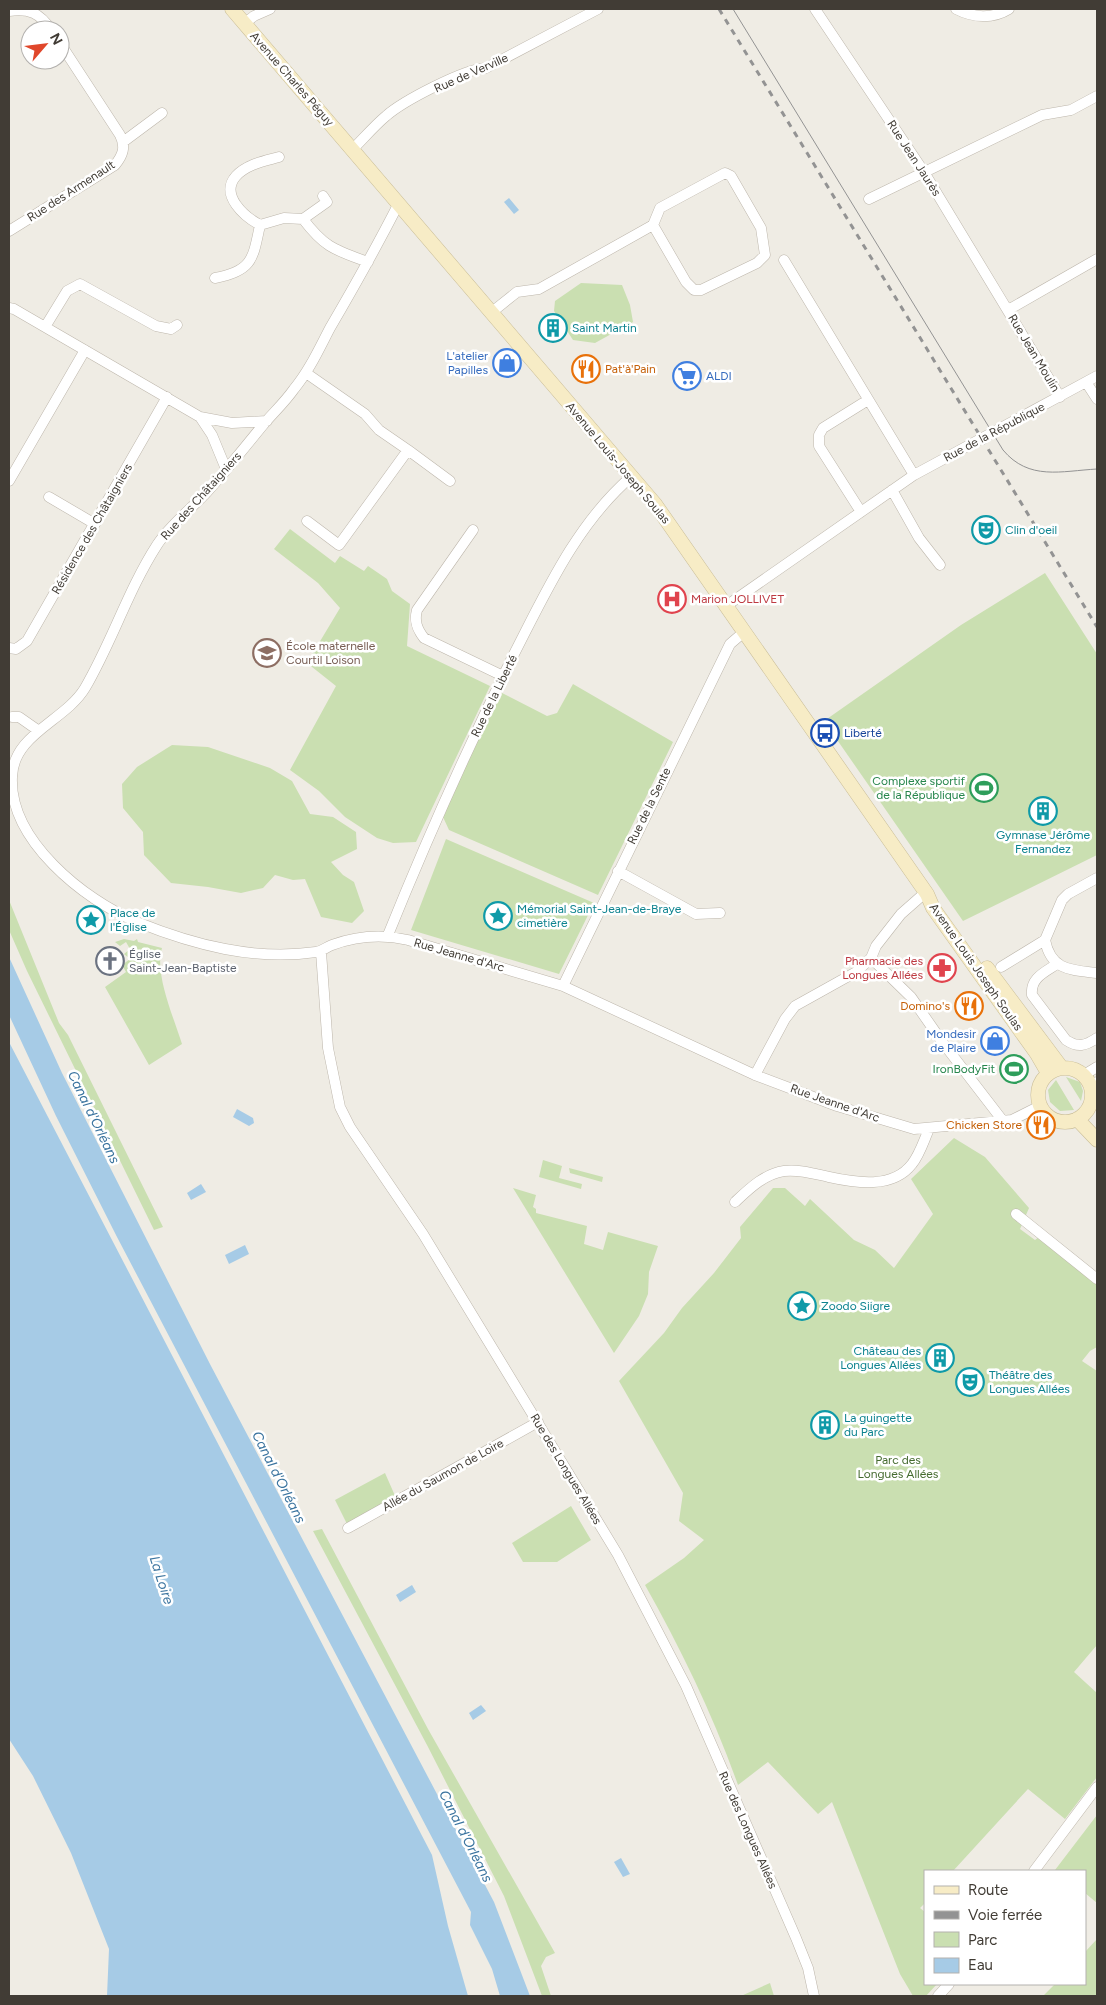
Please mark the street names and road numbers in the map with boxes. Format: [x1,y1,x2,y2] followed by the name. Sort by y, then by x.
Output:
[247,29,337,129] street label: Avenue Charles Péguy
[432,50,511,96] street label: Rue de Verville
[884,118,944,199] street label: Rue Jean Jaurès
[25,157,118,225] street label: Rue des Armenault
[1005,312,1063,395] street label: Rue Jean Moulin
[563,399,673,527] street label: Avenue Louis-Joseph Soulas
[941,399,1047,465] street label: Rue de la République
[158,449,244,543] street label: Rue des Châtaigniers
[49,461,135,597] street label: Résidence des Châtaigniers
[468,652,520,739] street label: Rue de la Liberté
[624,765,674,847] street label: Rue de la Sente
[927,901,1026,1034] street label: Avenue Louis Joseph Soulas
[412,935,506,975] street label: Rue Jeanne d'Arc
[788,1081,882,1125] street label: Rue Jeanne d'Arc
[527,1411,605,1527] street label: Rue des Longues Allées
[380,1436,506,1514] street label: Allée du Saumon de Loire
[716,1769,780,1891] street label: Rue des Longues Allées

